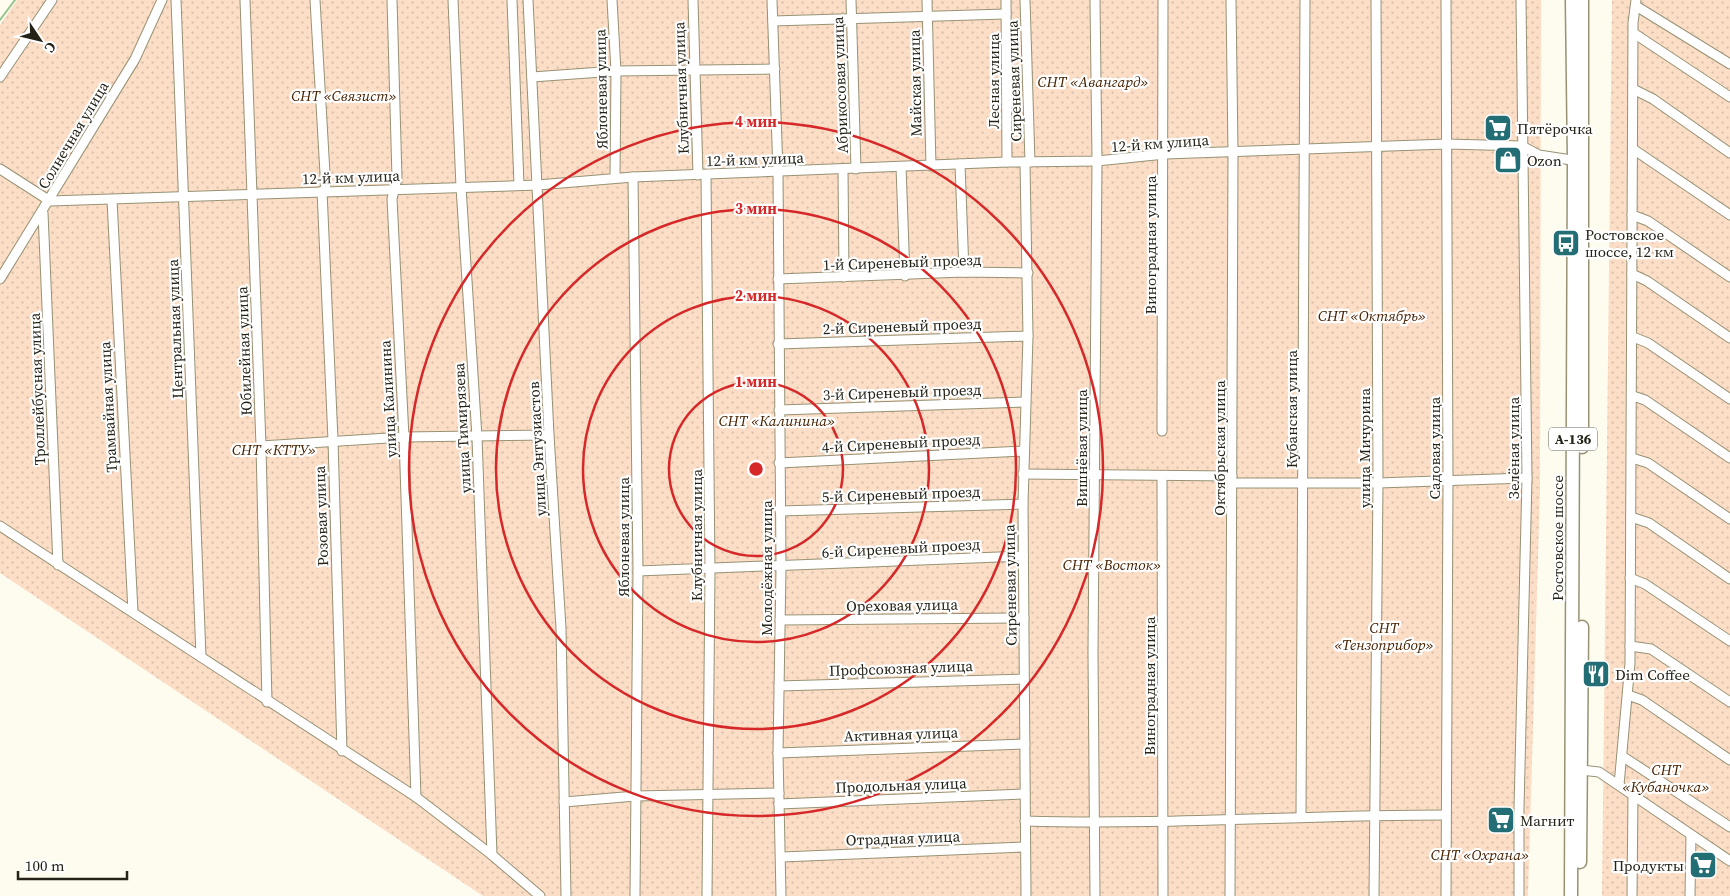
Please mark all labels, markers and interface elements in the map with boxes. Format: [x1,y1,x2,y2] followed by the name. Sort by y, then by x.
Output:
[15,15,65,65] north arrow
[827,16,853,154] street label: Абрикосовая улица
[1001,20,1027,142] street label: Сиреневая улица
[668,21,694,154] street label: Клубничная улица
[589,28,613,149] street label: Яблоневая улица
[904,29,926,137] street label: Майская улица
[983,33,1004,129] street label: Лесная улица
[40,38,61,57] text: С
[1038,71,1148,92] park label: СНТ «Авангард»
[33,77,114,193] street label: Солнечная улица
[291,85,397,106] park label: СНТ «Связист»
[735,111,777,132] text: 4 мин
[1483,113,1513,143] supermarket icon: Пятёрочка
[1517,118,1593,139] place label: Пятёрочка
[1110,129,1210,157] street label: 12-й км улица
[1493,145,1523,175] shop icon: Ozon
[706,147,805,171] street label: 12-й км улица
[1527,150,1562,171] place label: Ozon
[302,165,401,189] street label: 12-й км улица
[1140,175,1161,315] street label: Виноградная улица
[735,198,777,219] text: 3 мин
[1585,224,1674,262] place label: Ростовское шоссе, 12 км
[1551,228,1581,258] bus stop icon: Ростовское шоссе, 12 км
[822,249,982,275] street label: 1-й Сиреневый проезд
[162,258,188,399] street label: Центральная улица
[735,285,777,306] text: 2 мин
[231,286,257,416] street label: Юбилейная улица
[1318,305,1426,326] park label: СНТ «Октябрь»
[24,312,50,466] street label: Троллейбусная улица
[822,313,982,339] street label: 2-й Сиреневый проезд
[374,339,402,458] street label: улица Калинина
[94,341,122,473] street label: Трамвайная улица
[1281,349,1302,468] street label: Кубанская улица
[448,362,476,494] street label: улица Тимирязева
[735,371,777,392] text: 1 мин
[822,379,982,405] street label: 3-й Сиреневый проезд
[1209,380,1230,516] street label: Октябрьская улица
[523,381,551,517] street label: улица Энтузиастов
[1354,388,1375,508] street label: улица Мичурина
[1071,389,1092,507] street label: Вишнёвая улица
[1424,396,1445,499] street label: Садовая улица
[1503,396,1524,499] street label: Зелёная улица
[719,410,835,431] park label: СНТ «Калинина»
[821,428,981,458] street label: 4-й Сиреневый проезд
[1549,428,1597,450] road number: А-136
[232,439,316,460] park label: СНТ «КТТУ»
[747,460,765,478] centre of rings
[309,465,333,567] street label: Розовая улица
[686,469,707,601] street label: Клубничная улица
[1547,475,1568,601] street label: Ростовское шоссе
[613,477,634,597] street label: Яблоневая улица
[821,481,981,507] street label: 5-й Сиреневый проезд
[756,500,777,636] street label: Молодёжная улица
[998,524,1022,646] street label: Сиреневая улица
[821,533,981,563] street label: 6-й Сиреневый проезд
[1063,554,1161,575] park label: СНТ «Восток»
[846,594,958,616] street label: Ореховая улица
[1139,616,1160,756] street label: Виноградная улица
[1334,617,1434,655] park label: СНТ «Тензоприбор»
[829,655,974,681] street label: Профсоюзная улица
[1581,659,1611,689] restaurant icon: Dim Coffee
[1615,664,1690,685] place label: Dim Coffee
[844,721,959,746] street label: Активная улица
[1622,759,1710,797] park label: СНТ «Кубаночка»
[835,772,967,798] street label: Продольная улица
[1486,805,1516,835] supermarket icon: Магнит
[1520,810,1575,831] place label: Магнит
[846,826,961,850] street label: Отрадная улица
[1431,844,1529,865] park label: СНТ «Охрана»
[18,848,126,880] scale bar
[1688,850,1718,880] supermarket icon: Продукты
[25,855,65,876] text: 100 m
[1613,855,1684,876] place label: Продукты

